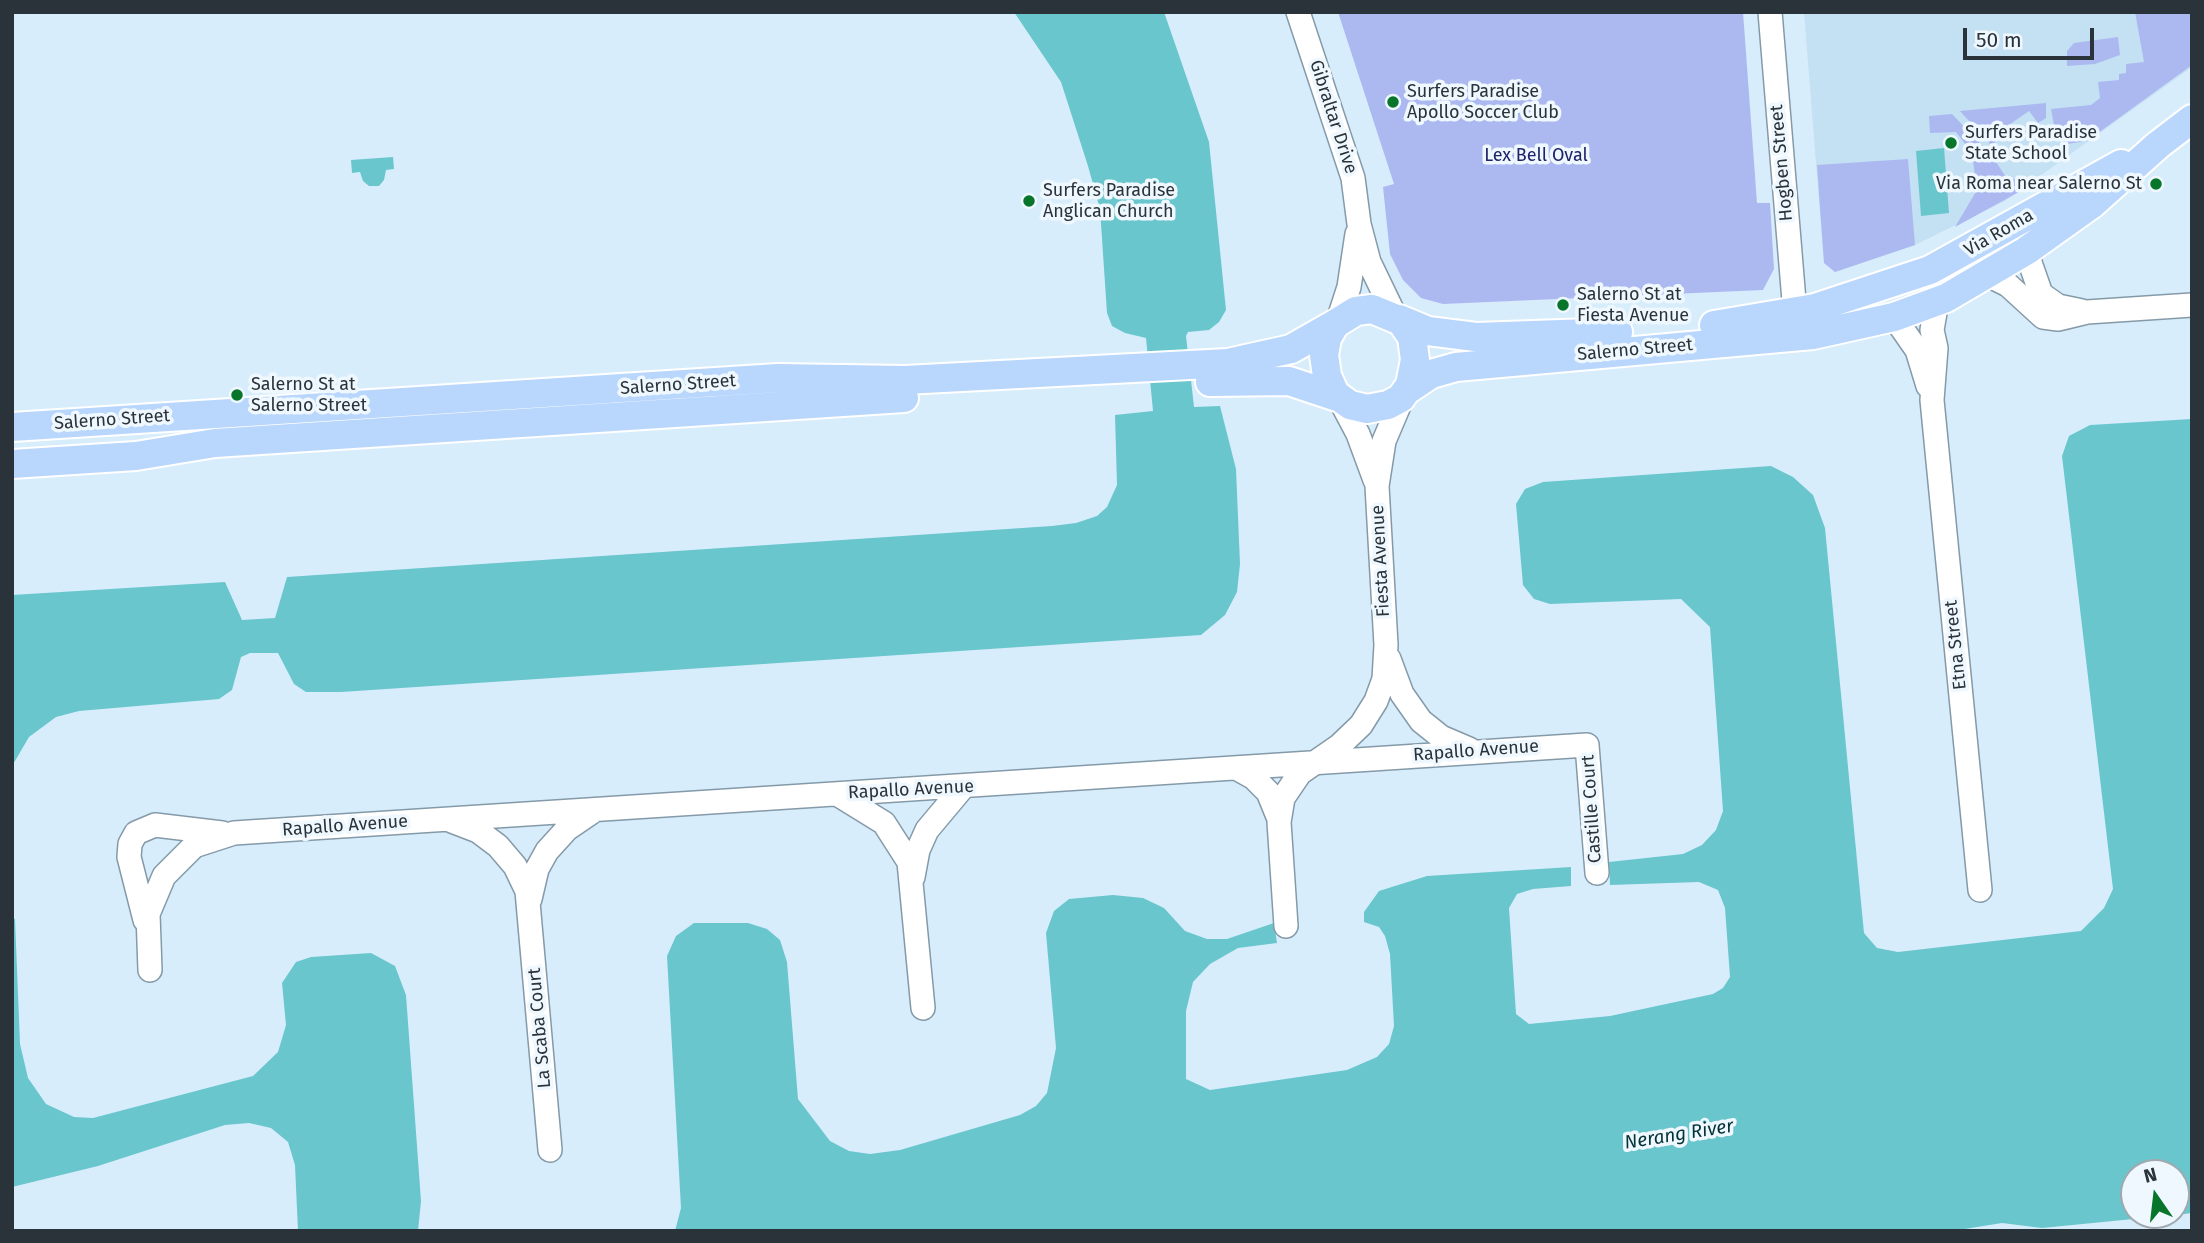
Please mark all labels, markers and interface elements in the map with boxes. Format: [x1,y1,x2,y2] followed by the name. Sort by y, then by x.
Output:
[1966,14,2097,58] scale bar
[1976,27,2022,53] text: 50 m
[1304,57,1362,177] street label: Gibraltar Drive
[1407,81,1559,124] place label: Surfers Paradise Apollo Soccer Club
[1385,94,1401,110] marker: Surfers Paradise Apollo Soccer Club
[1766,104,1798,222] street label: Hogben Street
[1965,122,2097,164] place label: Surfers Paradise State School
[1943,135,1959,151] marker: Surfers Paradise State School
[1484,145,1588,167] park label: Lex Bell Oval
[1936,173,2142,195] place label: Via Roma near Salerno St
[2148,176,2164,192] marker: Via Roma near Salerno St
[1043,180,1175,222] place label: Surfers Paradise Anglican Church
[1021,193,1037,209] marker: Surfers Paradise Anglican Church
[1961,205,2037,261] street label: Via Roma
[1577,284,1689,326] place label: Salerno St at Fiesta Avenue
[1555,297,1571,313] marker: Salerno St at Fiesta Avenue
[1576,334,1694,366] street label: Salerno Street
[619,370,737,400] street label: Salerno Street
[251,374,367,416] place label: Salerno St at Salerno Street
[229,387,245,403] marker: Salerno St at Salerno Street
[53,405,171,435] street label: Salerno Street
[1367,504,1395,618] street label: Fiesta Avenue
[1941,599,1971,691] street label: Etna Street
[1412,736,1540,766] street label: Rapallo Avenue
[1577,754,1607,864] street label: Castille Court
[847,776,975,804] street label: Rapallo Avenue
[281,811,409,841] street label: Rapallo Avenue
[524,967,556,1089] street label: La Scaba Court
[1623,1115,1735,1155] water label: Nerang River
[2120,1159,2190,1229] north arrow
[2141,1162,2159,1188] text: N

